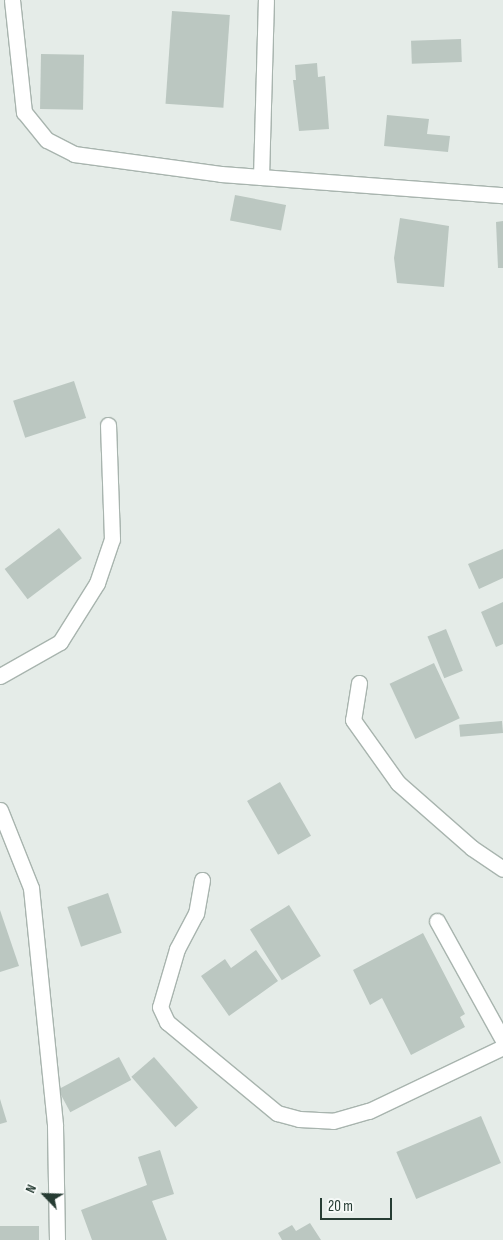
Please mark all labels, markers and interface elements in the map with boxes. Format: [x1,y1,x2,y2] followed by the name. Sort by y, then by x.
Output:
[20,1170,70,1220] north arrow
[22,1182,40,1196] text: N
[323,1188,396,1220] scale bar
[328,1197,353,1216] text: 20 m

